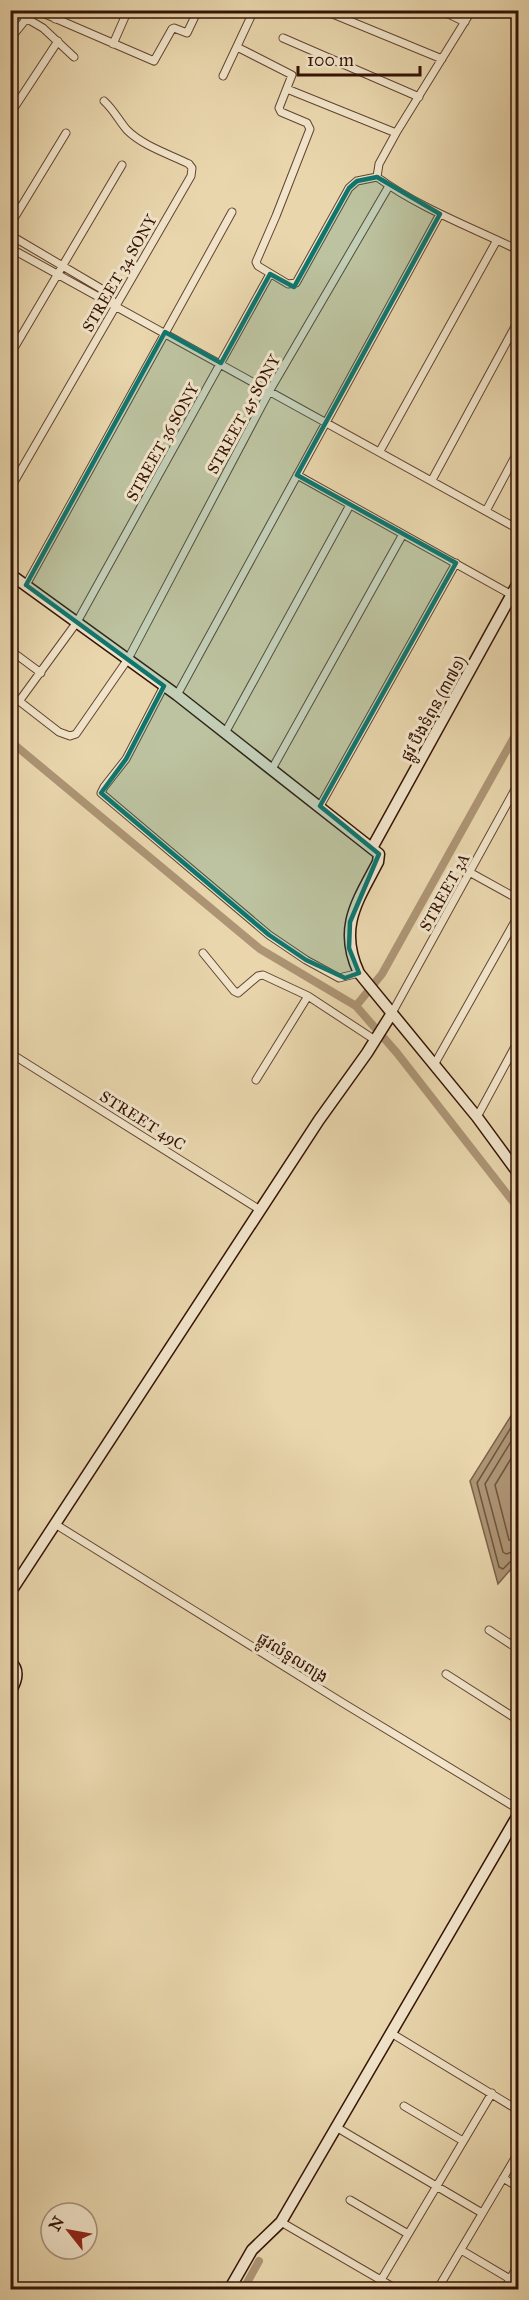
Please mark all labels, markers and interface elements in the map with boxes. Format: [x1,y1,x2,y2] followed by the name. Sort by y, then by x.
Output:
[298,39,420,77] scale bar
[307,49,354,71] text: 100 m
[78,210,161,335] street label: STREET 34 SONY
[203,351,285,477] street label: STREET 45 SONY
[122,379,203,504] street label: STREET 36 SONY
[396,652,474,767] street label: ផ្លូវ បឹងទំពុន (៣៧១)
[415,850,474,934] street label: STREET 3A
[96,1087,189,1154] street label: STREET 49C
[251,1628,332,1691] street label: ផ្លូវលំទួលពង្រ
[39,2201,99,2261] north arrow
[45,2212,68,2234] text: N

